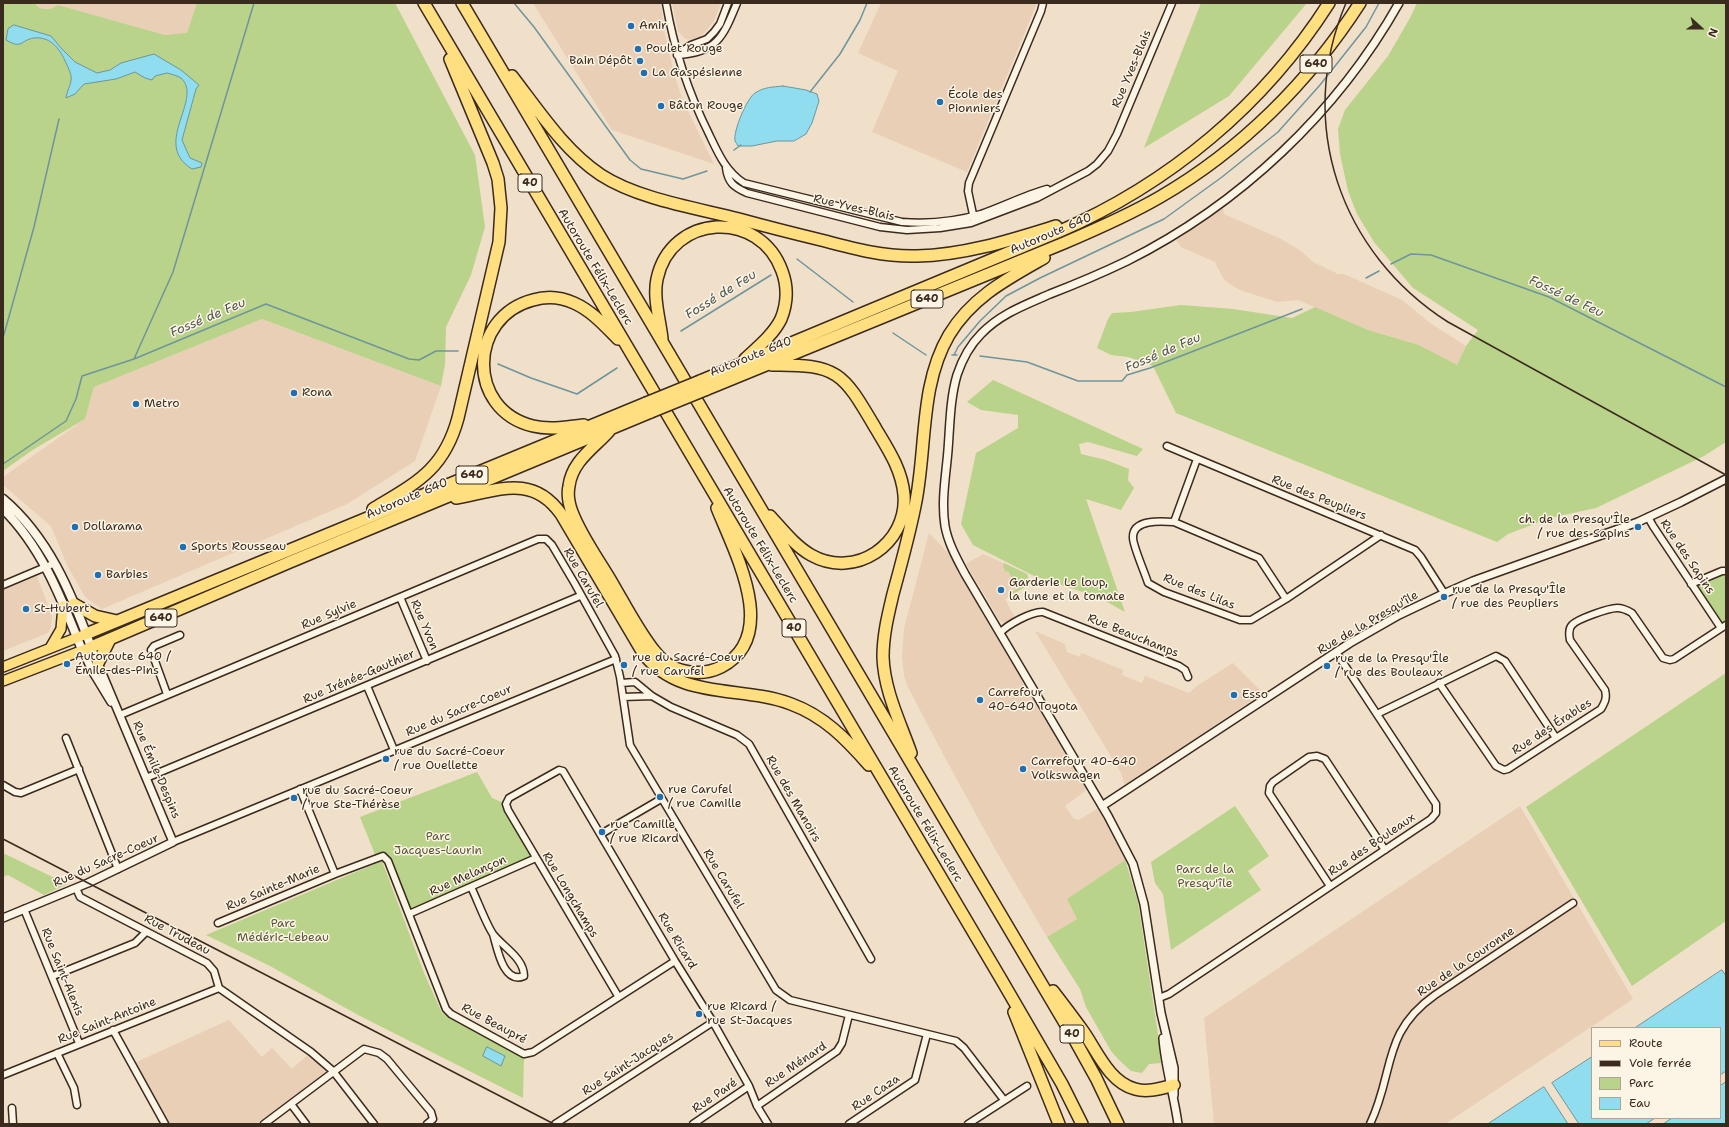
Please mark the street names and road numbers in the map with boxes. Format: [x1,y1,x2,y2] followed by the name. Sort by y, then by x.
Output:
[1109,28,1155,110] street label: Rue Yves-Blais
[1300,55,1332,73] road number: 640
[518,174,542,192] road number: 40
[812,192,896,224] street label: Rue Yves-Blais
[555,206,635,328] street label: Autoroute Félix-Leclerc
[1008,210,1094,258] street label: Autoroute 640
[911,290,943,308] road number: 640
[708,334,794,380] street label: Autoroute 640
[456,466,488,484] road number: 640
[1269,472,1369,524] street label: Rue des Peupliers
[364,475,450,523] street label: Autoroute 640
[720,484,800,606] street label: Autoroute Félix-Leclerc
[1657,517,1717,597] street label: Rue des Sapins
[560,545,606,611] street label: Rue Carufel
[1161,571,1237,613] street label: Rue des Lilas
[1315,588,1421,658] street label: Rue de la Presqu'île
[299,597,359,633] street label: Rue Sylvie
[407,598,441,652] street label: Rue Yvon
[145,609,177,627] road number: 640
[1085,611,1181,661] street label: Rue Beauchamps
[782,619,806,637] road number: 40
[301,647,417,707] street label: Rue Irénée-Gauthier
[404,682,514,740] street label: Rue du Sacre-Coeur
[1509,696,1595,758] street label: Rue des Érables
[129,719,183,821] street label: Rue Émile-Despins
[762,753,824,845] street label: Rue des Manoirs
[885,763,965,885] street label: Autoroute Félix-Leclerc
[1326,811,1418,879] street label: Rue des Bouleaux
[51,831,161,891] street label: Rue du Sacre-Coeur
[700,847,746,911] street label: Rue Carufel
[539,850,601,940] street label: Rue Longchamps
[427,853,509,899] street label: Rue Melançon
[224,862,322,914] street label: Rue Sainte-Marie
[655,910,699,972] street label: Rue Ricard
[142,912,212,958] street label: Rue Trudeau
[1415,924,1517,1000] street label: Rue de la Couronne
[38,926,86,1018] street label: Rue Saint-Alexis
[56,995,158,1047] street label: Rue Saint-Antoine
[459,1001,529,1047] street label: Rue Beaupré
[1060,1025,1084,1043] road number: 40
[580,1029,676,1099] street label: Rue Saint-Jacques
[762,1039,830,1091] street label: Rue Ménard
[849,1072,903,1114] street label: Rue Caza
[690,1076,740,1116] street label: Rue Paré

